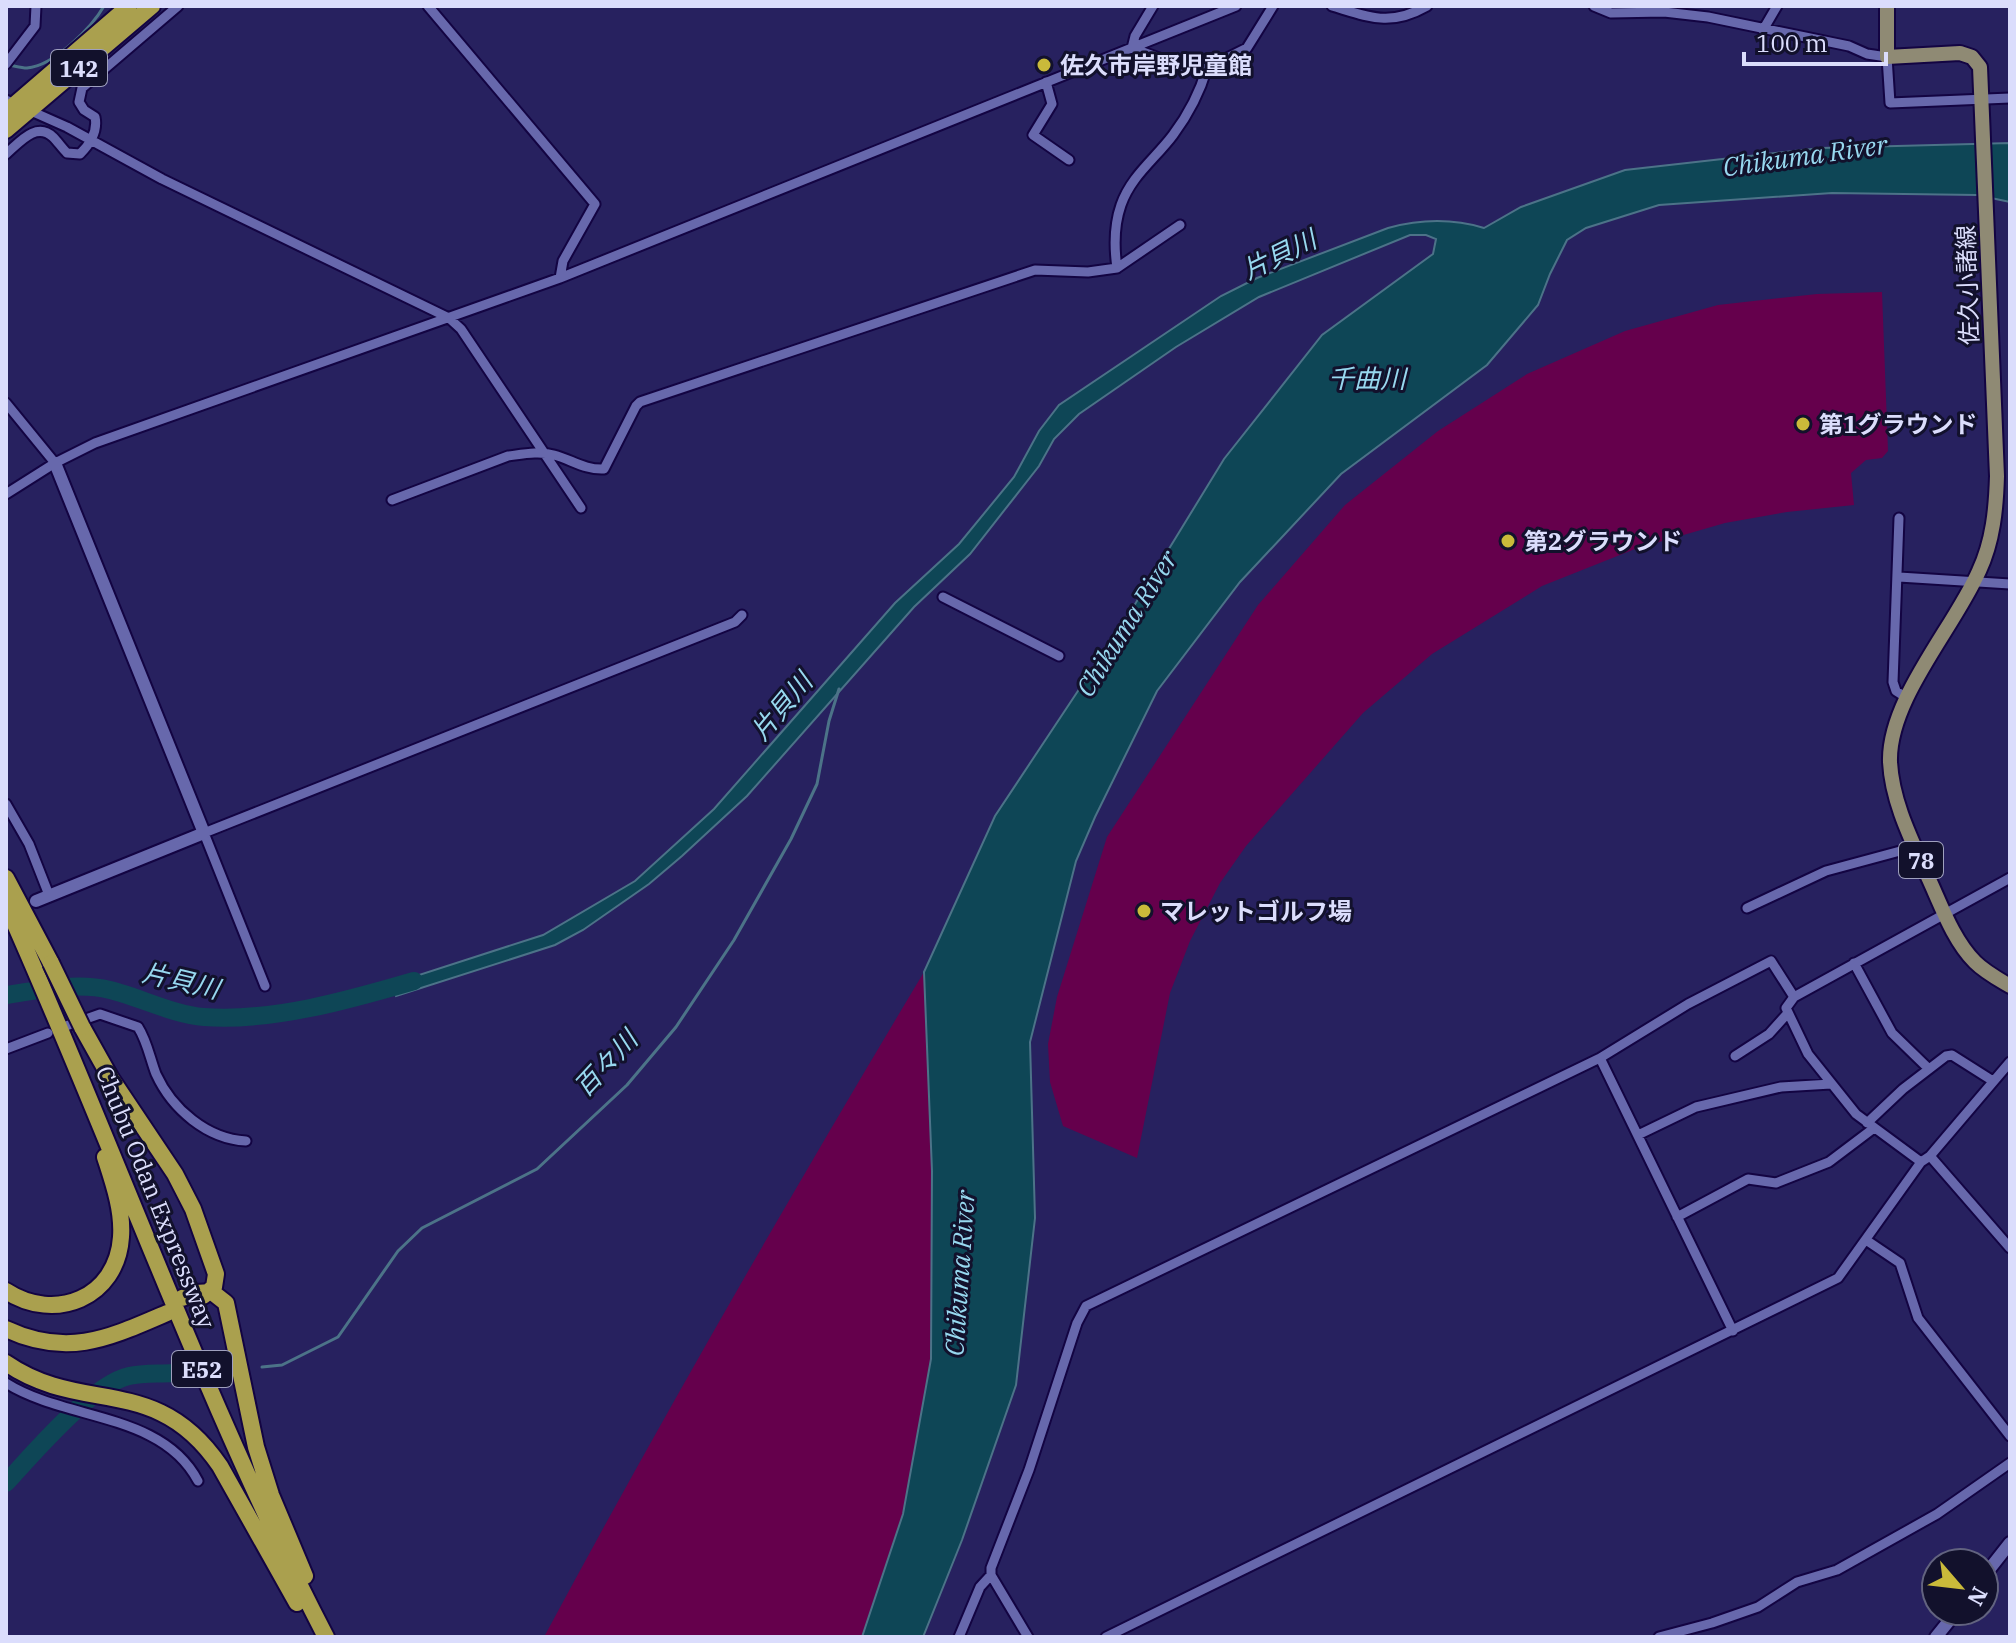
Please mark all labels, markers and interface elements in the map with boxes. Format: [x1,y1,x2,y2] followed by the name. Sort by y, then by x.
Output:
[1744,16,1886,66] scale bar
[1756,27,1828,59] text: 100 m
[1060,49,1252,81] place label: 佐久市岸野児童館
[51,50,107,86] road number: 142
[1035,56,1053,74] marker: 佐久市岸野児童館
[1720,127,1890,183] water label: Chikuma River
[1236,220,1324,286] water label: 片貝川
[1949,224,1985,346] street label: 佐久小諸線
[1328,361,1409,395] water label: 千曲川
[1819,408,1977,440] place label: 第1グラウンド
[1794,415,1812,433] marker: 第1グラウンド
[1524,525,1682,557] place label: 第2グラウンド
[1499,532,1517,550] marker: 第2グラウンド
[1068,543,1185,702] water label: Chikuma River
[743,663,821,747] water label: 片貝川
[1899,842,1943,878] road number: 78
[1160,895,1352,927] place label: マレットゴルフ場
[1135,902,1153,920] marker: マレットゴルフ場
[139,955,226,1006] water label: 片貝川
[566,1021,646,1103] water label: 百々川
[89,1061,223,1333] street label: Chubu Odan Expressway
[936,1188,982,1357] water label: Chikuma River
[172,1351,232,1387] road number: E52
[1920,1547,2000,1627] north arrow
[1961,1582,1995,1611] text: N

